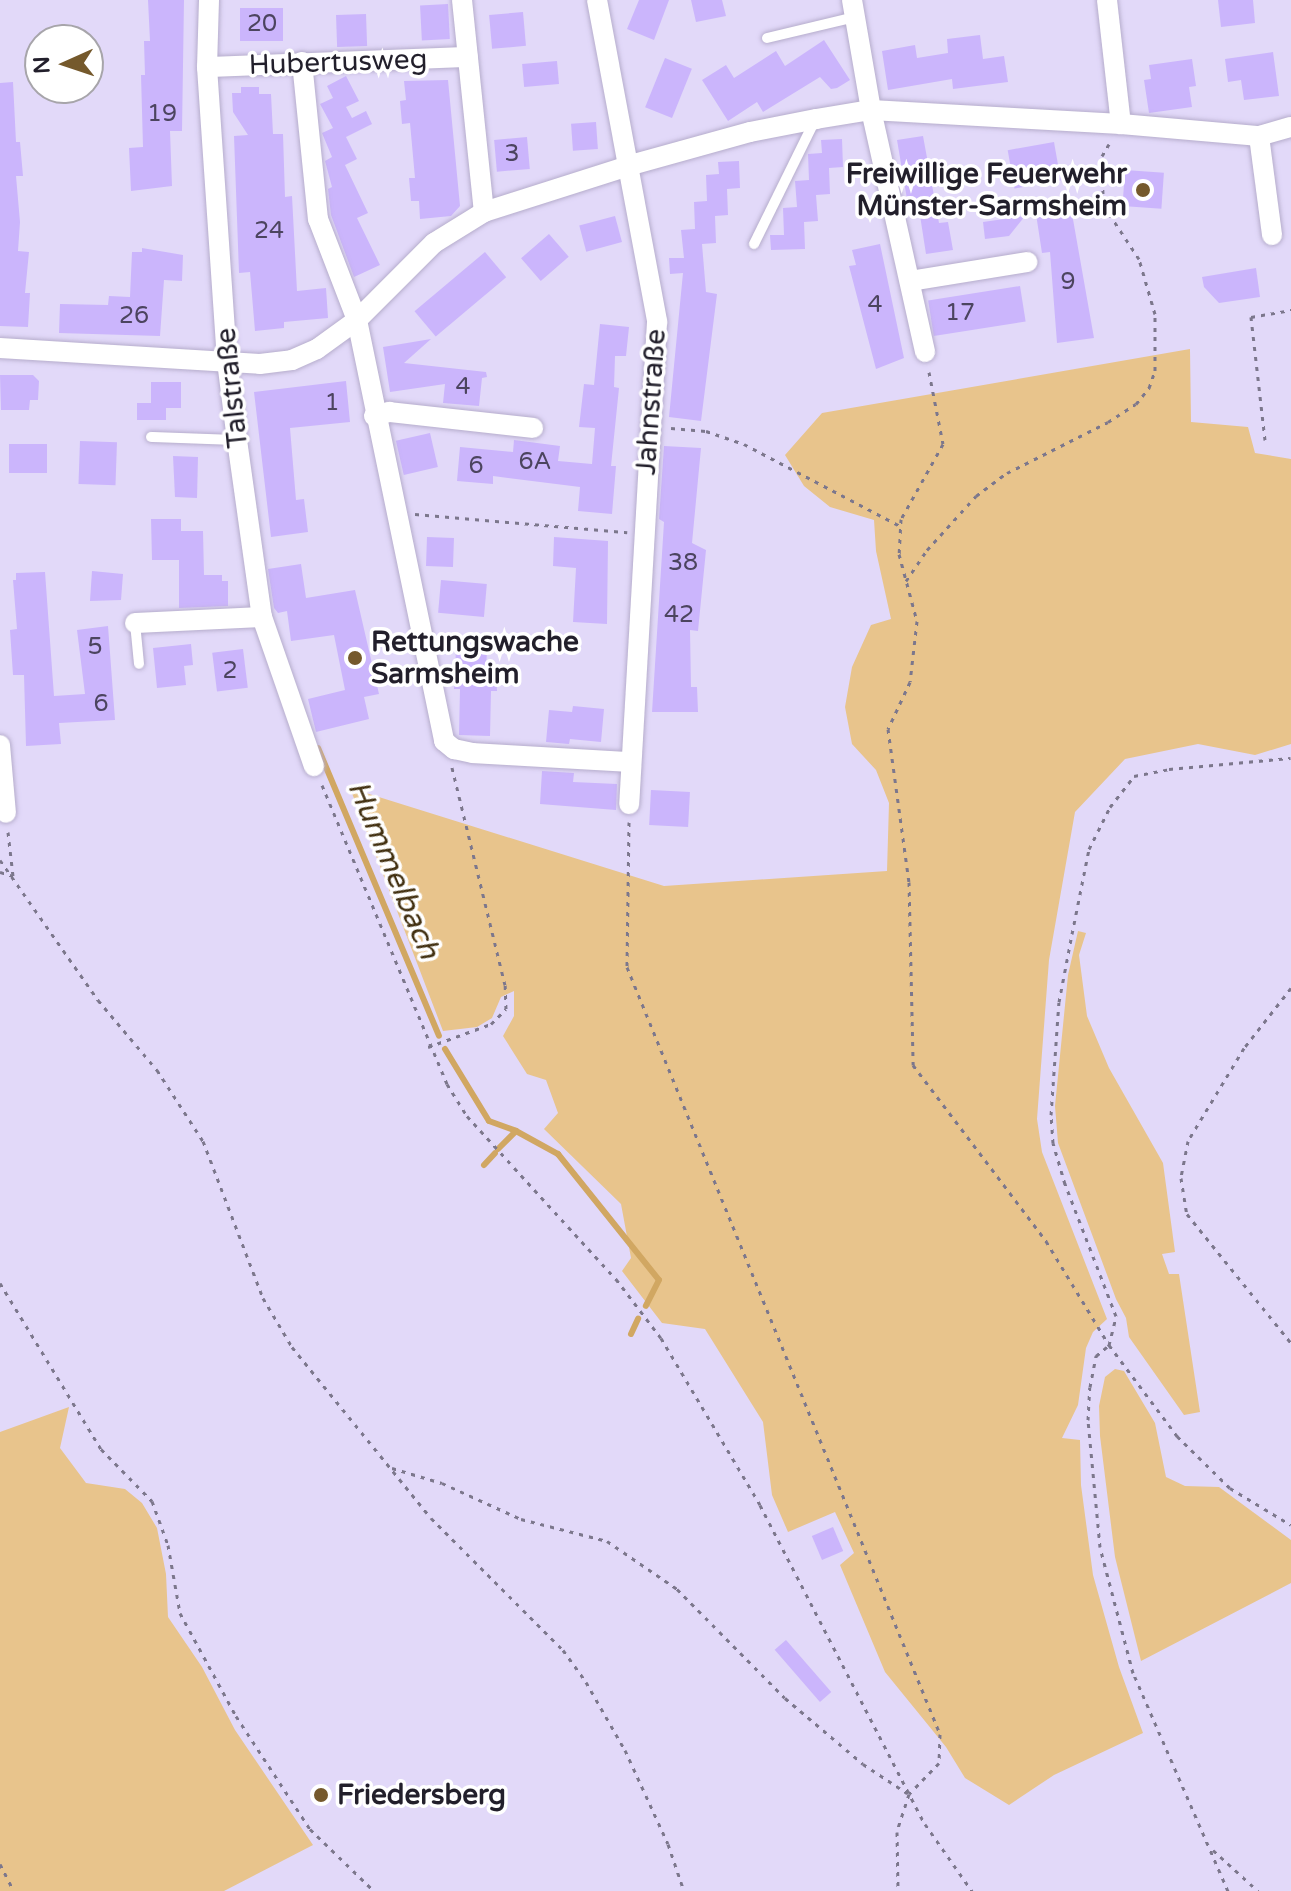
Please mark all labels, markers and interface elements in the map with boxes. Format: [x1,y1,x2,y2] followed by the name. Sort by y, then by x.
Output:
[247,10,277,38] house number: 20
[24,24,104,104] north arrow
[248,42,428,82] street label: Hubertusweg
[29,56,55,75] text: N
[147,100,177,128] house number: 19
[504,140,520,168] house number: 3
[846,157,1127,223] place label: Freiwillige Feuerwehr Münster-Sarmsheim
[1134,181,1152,199] marker: Freiwillige Feuerwehr Münster-Sarmsheim
[254,217,284,245] house number: 24
[1060,268,1076,296] house number: 9
[867,291,883,319] house number: 4
[945,299,975,327] house number: 17
[119,302,149,330] house number: 26
[209,326,255,450] street label: Talstraße
[629,328,673,476] street label: Jahnstraße
[455,373,471,401] house number: 4
[324,389,340,417] house number: 1
[519,448,551,476] house number: 6A
[468,452,484,480] house number: 6
[668,549,698,577] house number: 38
[664,601,694,629] house number: 42
[371,625,579,691] place label: Rettungswache Sarmsheim
[87,633,103,661] house number: 5
[346,649,364,667] marker: Rettungswache Sarmsheim
[222,657,238,685] house number: 2
[93,690,109,718] house number: 6
[339,775,447,965] water label: Hummelbach
[337,1778,506,1812] place label: Friedersberg
[312,1786,330,1804] marker: Friedersberg

